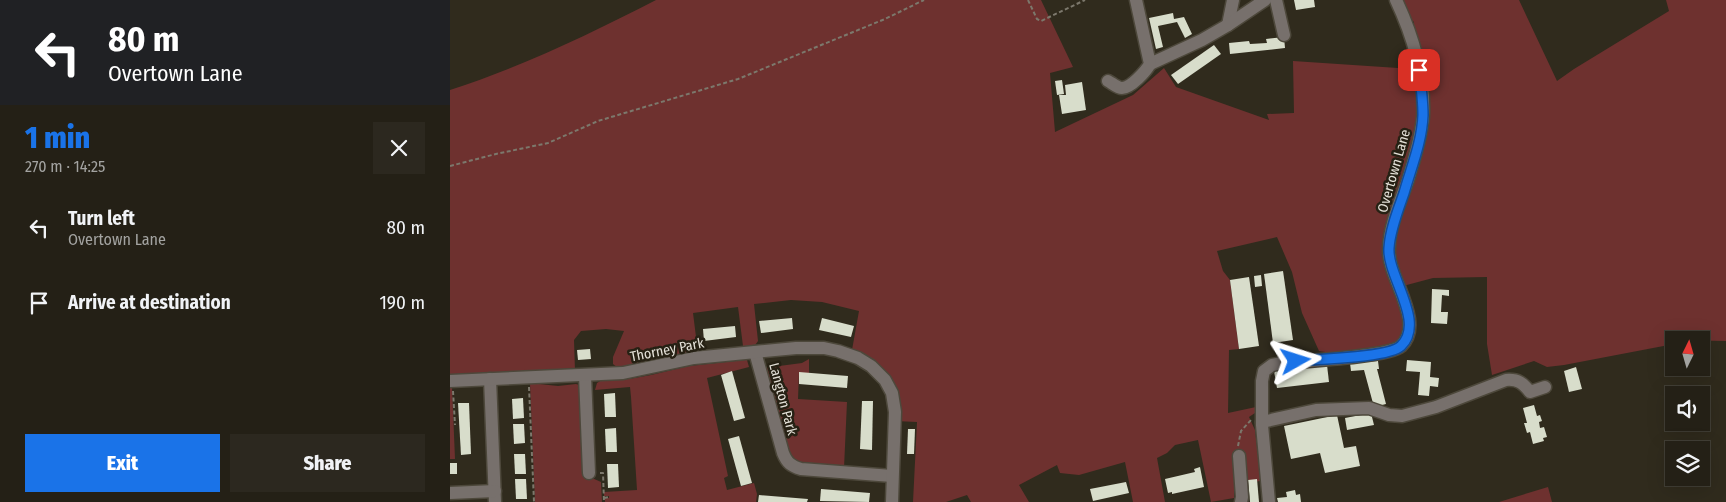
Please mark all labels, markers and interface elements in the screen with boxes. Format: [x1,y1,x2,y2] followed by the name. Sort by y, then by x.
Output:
[108,18,180,60] text: 80 m
[25,20,90,85] icon: left
[1398,49,1440,91] pin
[1405,56,1433,84] icon: arrive
[108,60,243,87] text: Overtown Lane
[25,120,90,156] text: 1 min
[373,122,425,174] button: close
[1374,127,1414,214] street label: Overtown Lane
[25,157,105,176] text: 270 m · 14:25
[68,207,135,230] text: Turn left
[25,214,53,242] icon: left
[387,216,425,239] text: 80 m
[68,230,166,249] text: Overtown Lane
[25,289,53,317] icon: arrive
[68,291,231,314] text: Arrive at destination
[379,291,425,314] text: 190 m
[1665,331,1710,376] north arrow
[1665,331,1710,486] map controls
[629,334,706,365] street label: Thorney Park
[1269,334,1321,386] position arrow
[765,361,801,437] street label: Langton Park
[1665,386,1710,431] button: sound
[25,434,220,492] button: Exit
[230,434,425,492] button: Share
[1665,441,1710,486] button: layers

